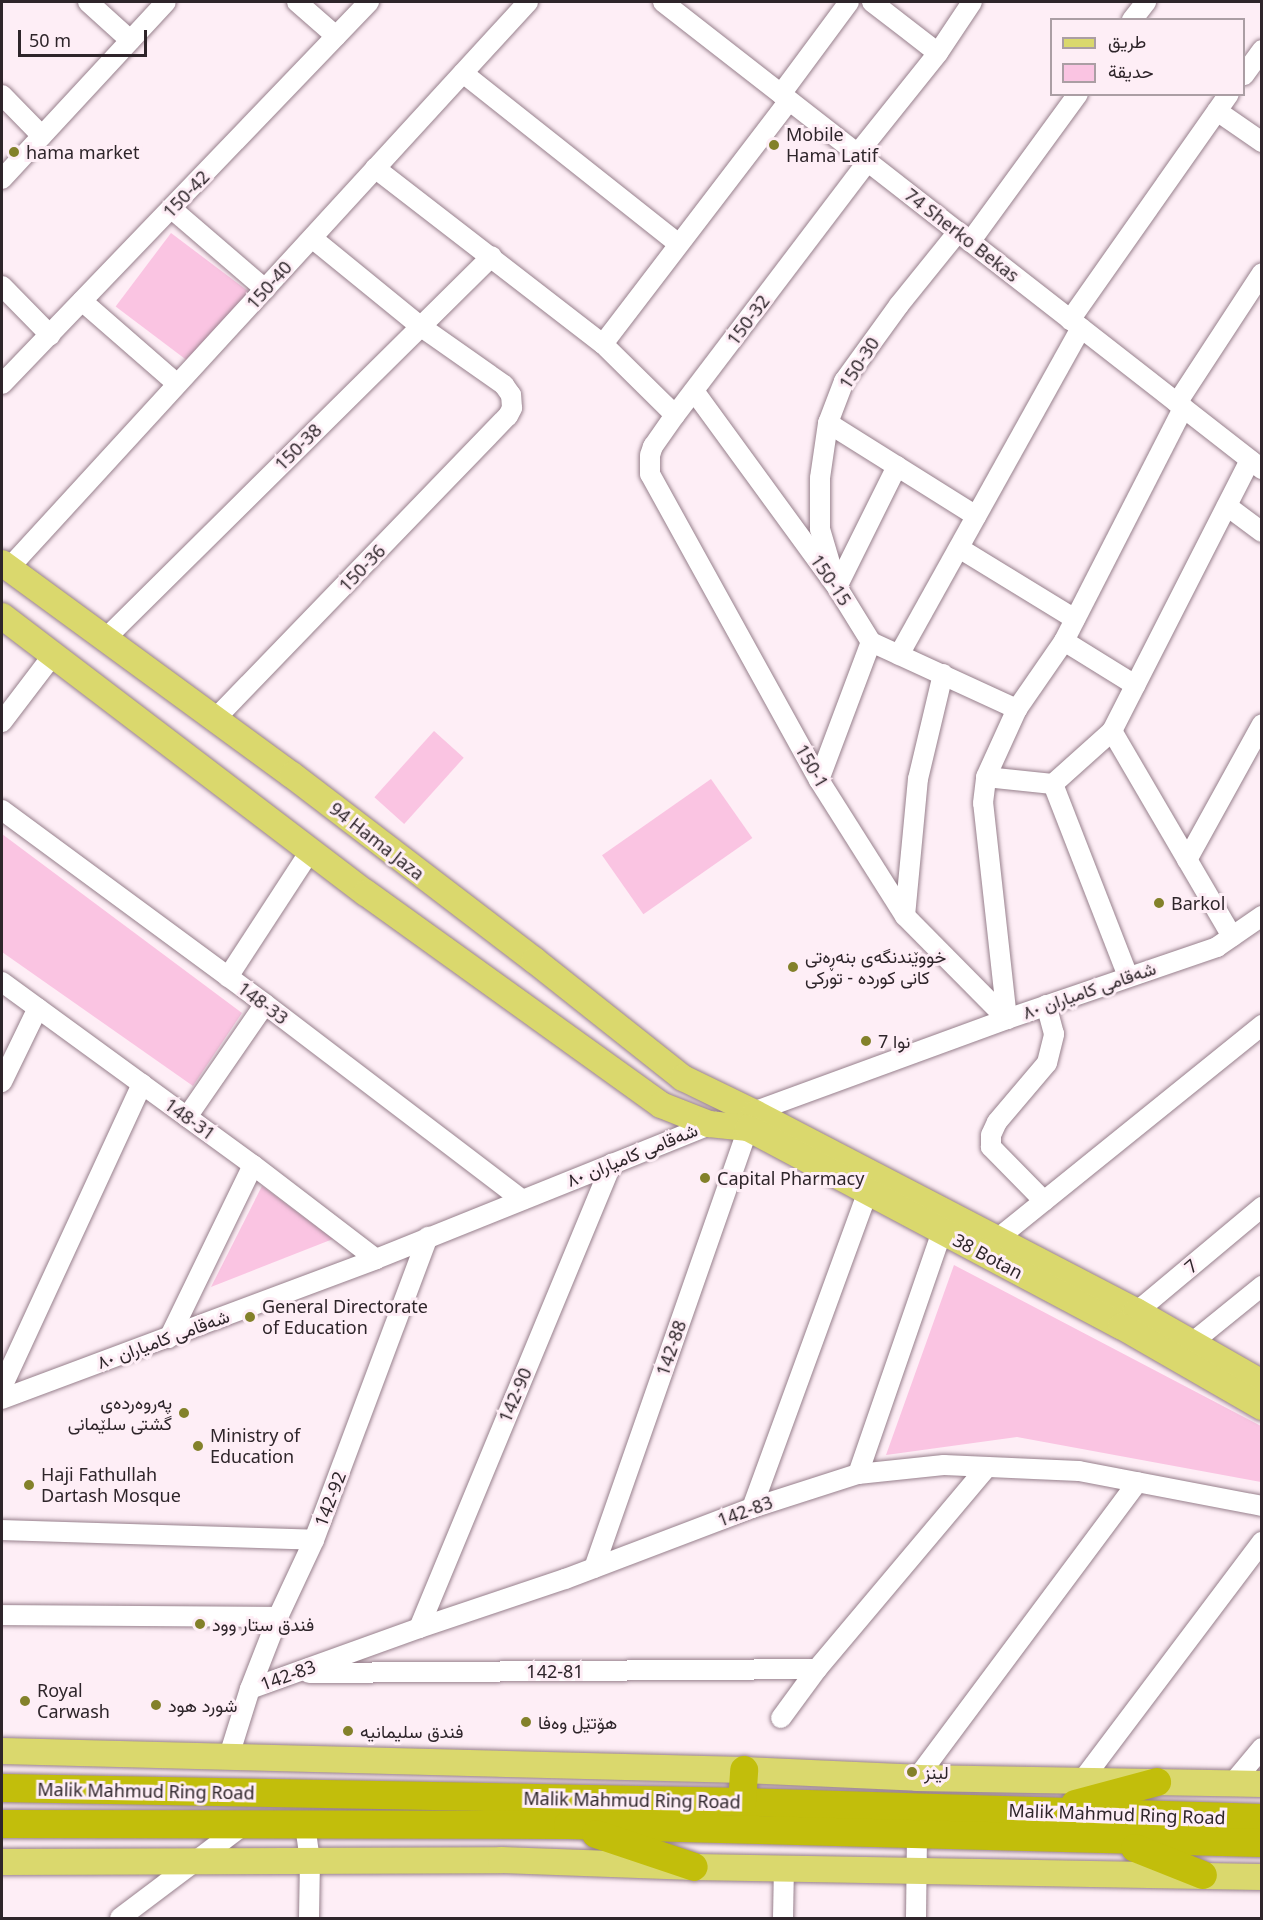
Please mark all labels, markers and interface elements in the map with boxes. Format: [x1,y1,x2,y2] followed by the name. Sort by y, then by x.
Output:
[21,18,150,56] scale bar
[1050,18,1245,96] legend
[29,28,71,52] text: 50 m
[1108,29,1146,53] text: طريق
[1108,59,1154,83] text: حديقة
[786,124,878,166] place label: Mobile Hama Latif
[767,138,781,152] marker: Mobile Hama Latif
[26,141,139,163] place label: hama market
[7,145,21,159] marker: hama market
[158,166,214,222] street label: 150-42
[900,184,1024,286] street label: 74 Sherko Bekas
[242,256,296,314] street label: 150-40
[722,291,774,349] street label: 150-32
[834,333,884,393] street label: 150-30
[270,419,326,475] street label: 150-38
[334,540,390,596] street label: 150-36
[806,550,856,610] street label: 150-15
[791,740,833,792] street label: 150-1
[325,797,429,885] street label: 94 Hama Jaza
[1171,892,1225,914] place label: Barkol
[1152,896,1166,910] marker: Barkol
[805,946,946,988] place label: خووێندنگەی بنەڕەتی کانی کوردە - تورکی
[1019,957,1159,1023] street label: شەقامی کامیاران ٨٠
[786,960,800,974] marker: خووێندنگەی بنەڕەتی کانی کوردە - تورکی
[234,977,292,1029] street label: 148-33
[878,1030,910,1052] place label: نوا 7
[859,1034,873,1048] marker: نوا 7
[160,1093,220,1145] street label: 148-31
[563,1119,701,1191] street label: شەقامی کامیاران ٨٠
[717,1167,864,1189] place label: Capital Pharmacy
[698,1171,712,1185] marker: Capital Pharmacy
[950,1229,1026,1283] street label: 38 Botan
[1180,1254,1202,1278] street label: 7
[262,1296,428,1338] place label: General Directorate of Education
[94,1305,232,1373] street label: شەقامی کامیاران ٨٠
[243,1310,257,1324] marker: General Directorate of Education
[651,1317,691,1379] street label: 142-88
[494,1364,536,1426] street label: 142-90
[68,1392,172,1434] place label: پەروەردەی گشتی سلێمانی
[177,1406,191,1420] marker: پەروەردەی گشتی سلێمانی
[210,1425,300,1468] place label: Ministry of Education
[191,1439,205,1453] marker: Ministry of Education
[41,1464,181,1506] place label: Haji Fathullah Dartash Mosque
[310,1468,350,1530] street label: 142-92
[22,1478,36,1492] marker: Haji Fathullah Dartash Mosque
[714,1491,776,1531] street label: 142-83
[212,1613,314,1635] place label: فندق ستار وود
[193,1617,207,1631] marker: فندق ستار وود
[257,1655,319,1695] street label: 142-83
[526,1660,584,1682] street label: 142-81
[37,1680,110,1722] place label: Royal Carwash
[18,1694,32,1708] marker: Royal Carwash
[168,1694,237,1716] place label: شورد هود
[149,1698,163,1712] marker: شورد هود
[538,1711,617,1733] place label: هۆتێل وەفا
[519,1715,533,1729] marker: هۆتێل وەفا
[360,1720,463,1742] place label: فندق سليمانيه
[341,1724,355,1738] marker: فندق سليمانيه
[924,1761,949,1783] place label: لينز
[905,1765,919,1779] marker: لينز
[37,1778,255,1804] street label: Malik Mahmud Ring Road
[523,1787,741,1813] street label: Malik Mahmud Ring Road
[1008,1799,1226,1829] street label: Malik Mahmud Ring Road

